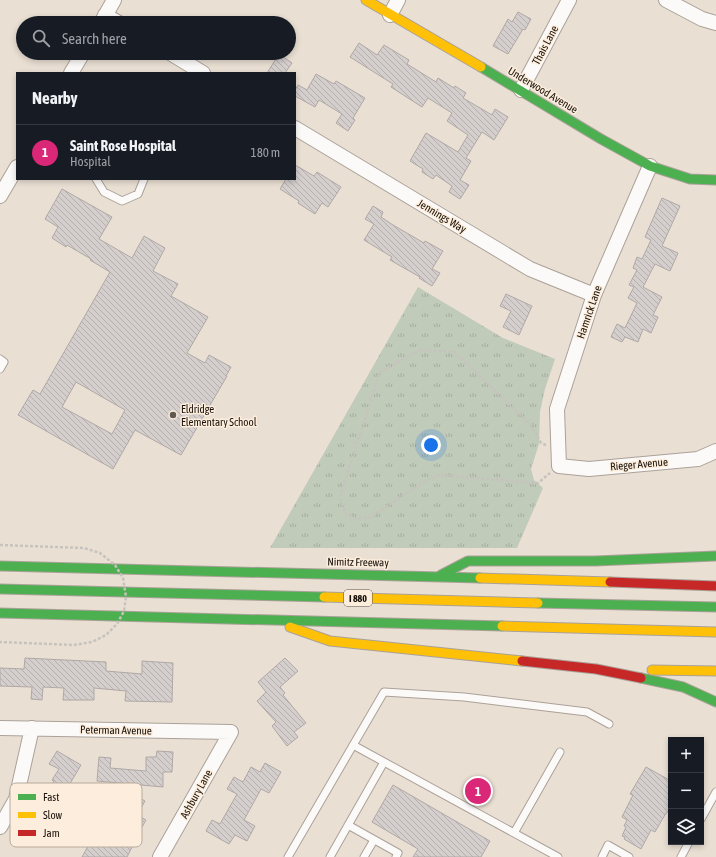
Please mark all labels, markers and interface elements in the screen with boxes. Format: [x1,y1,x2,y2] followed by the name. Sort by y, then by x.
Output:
[16,16,296,60] search box
[530,23,560,67] street label: Thais Lane
[30,27,52,49] icon: search
[62,30,127,47] text: Search here
[506,64,580,116] street label: Underwood Avenue
[32,88,78,108] text: Nearby
[70,137,176,154] text: Saint Rose Hospital
[42,145,48,160] text: 1
[251,145,280,160] text: 180 m
[70,154,111,169] text: Hospital
[416,197,469,235] street label: Jennings Way
[574,284,604,340] street label: Hamrick Lane
[181,403,257,428] place label: Eldridge Elementary School
[168,410,178,420] marker: Eldridge Elementary School
[421,435,441,455] your location
[610,456,668,472] street label: Rieger Avenue
[327,555,389,569] street label: Nimitz Freeway
[344,590,372,606] road number: I 880
[80,723,152,737] street label: Peterman Avenue
[668,737,704,845] map controls
[668,737,704,773] button: +
[178,767,214,821] street label: Ashbury Lane
[668,773,704,809] button: −
[465,776,491,806] pin: 1
[10,783,142,847] legend
[43,791,59,803] text: Fast
[43,809,62,821] text: Slow
[668,809,704,845] button: layers
[43,827,60,839] text: Jam

